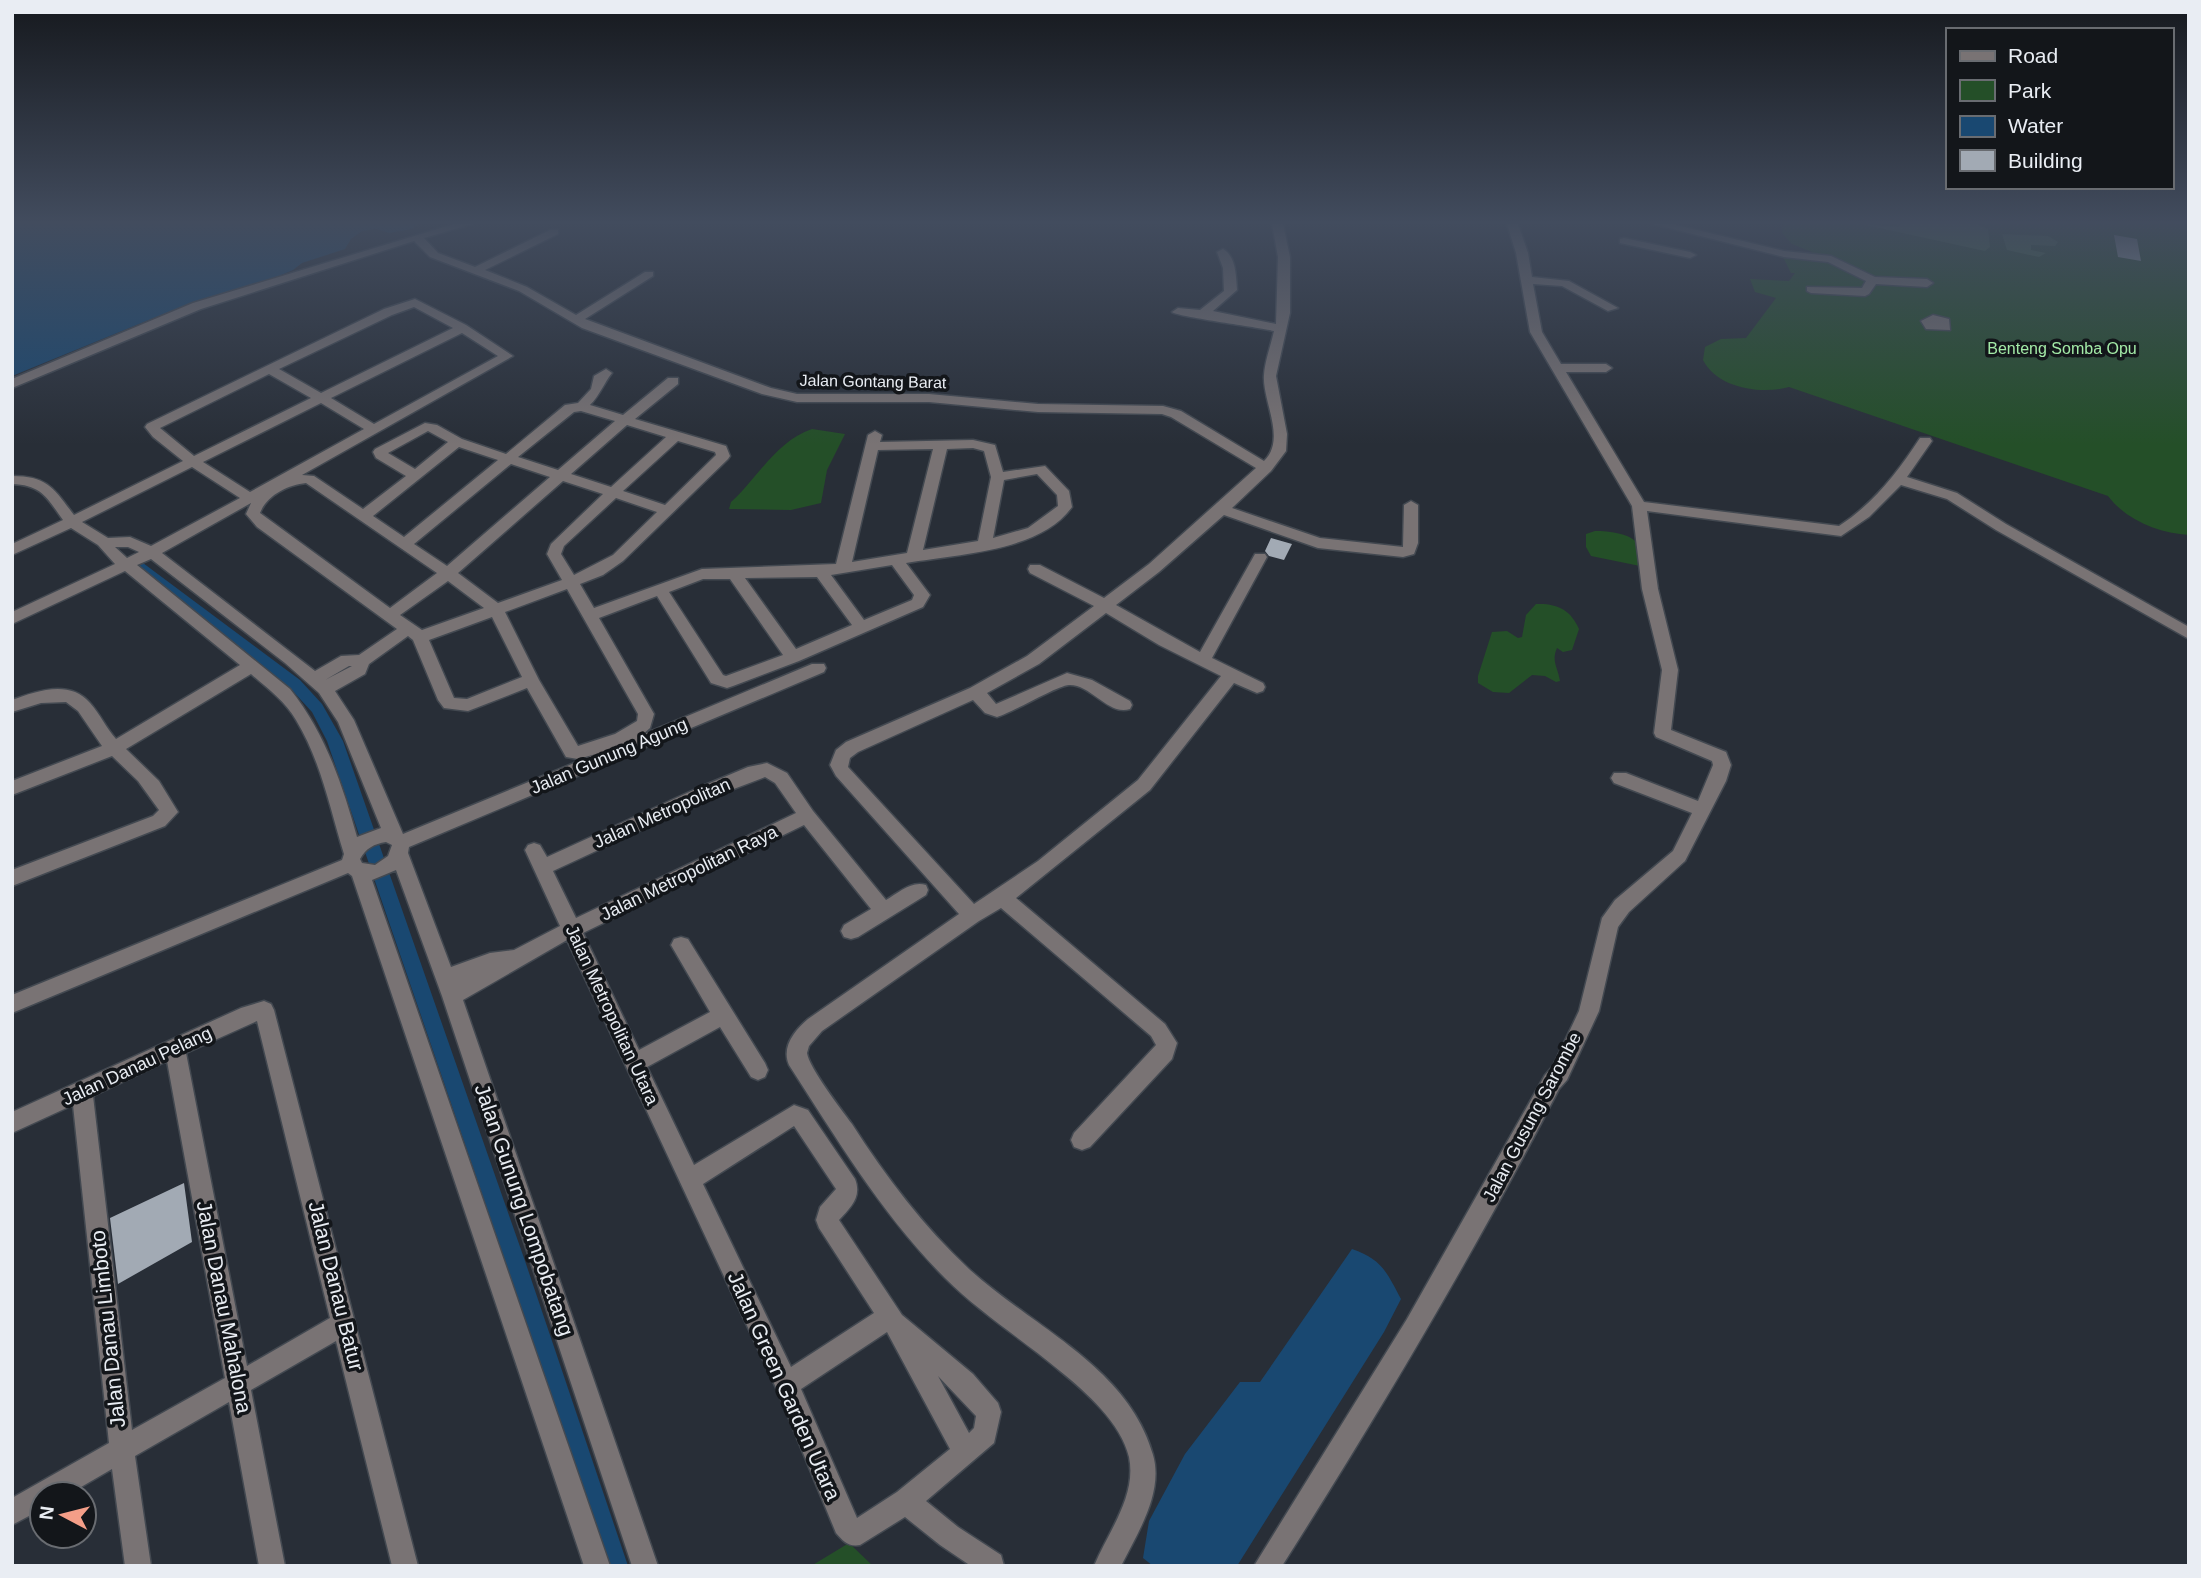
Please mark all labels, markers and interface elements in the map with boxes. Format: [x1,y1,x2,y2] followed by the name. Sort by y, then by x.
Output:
[1946,28,2173,189] legend
[2008,44,2058,67] text: Road
[2008,79,2052,102] text: Park
[2008,114,2063,137] text: Water
[2008,149,2083,172] text: Building
[1987,340,2137,357] park label: Benteng Somba Opu
[799,372,947,391] street label: Jalan Gontang Barat
[528,714,690,798] street label: Jalan Gunung Agung
[591,774,733,852] street label: Jalan Metropolitan
[597,821,782,925] street label: Jalan Metropolitan Raya
[561,922,663,1109] street label: Jalan Metropolitan Utara
[59,1023,215,1109] street label: Jalan Danau Pelang
[1479,1029,1585,1205] street label: Jalan Gusung Sarombe
[470,1081,578,1339] street label: Jalan Gunung Lompobatang
[193,1199,256,1415] street label: Jalan Danau Mahalona
[304,1199,369,1373] street label: Jalan Danau Batur
[86,1229,129,1429] street label: Jalan Danau Limboto
[724,1268,845,1504] street label: Jalan Green Garden Utara
[28,1480,98,1550] north arrow
[35,1505,58,1521] text: N

